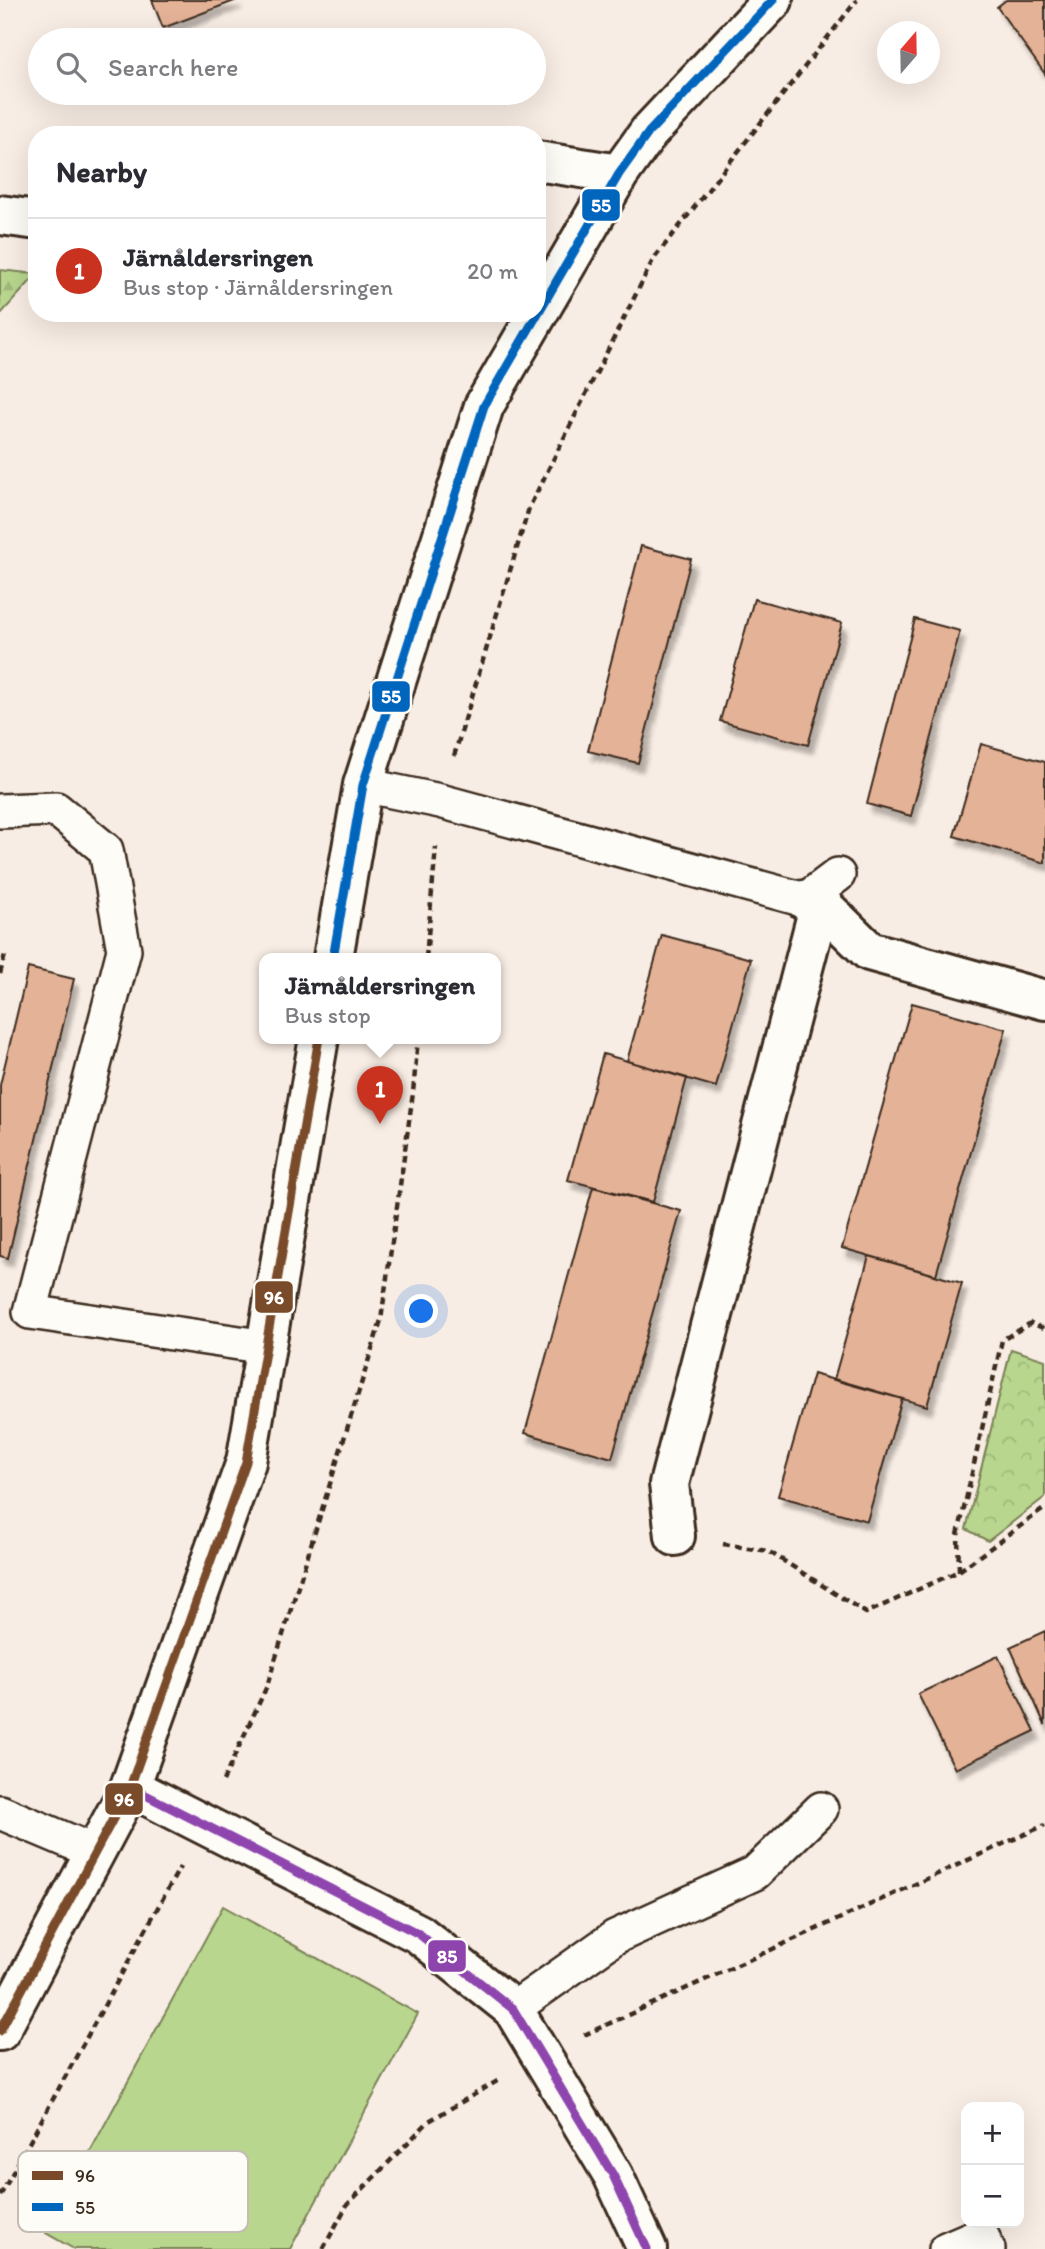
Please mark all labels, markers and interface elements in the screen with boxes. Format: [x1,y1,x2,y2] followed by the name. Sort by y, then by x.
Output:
[877,21,940,84] north arrow
[28,28,546,105] search box
[52,48,90,86] icon: search
[108,51,238,83] text: Search here
[56,153,147,190] text: Nearby
[581,188,621,222] line badge: 55
[591,194,611,217] text: 55
[123,241,313,273] text: Järnåldersringen
[74,257,84,285] text: 1
[467,257,518,285] text: 20 m
[123,273,393,301] text: Bus stop · Järnåldersringen
[371,680,411,713] line badge: 55
[381,685,401,708] text: 55
[259,953,501,1044] popup
[285,969,475,1001] text: Järnåldersringen
[285,1001,371,1029] text: Bus stop
[357,1066,403,1124] pin: 1
[254,1280,294,1314] line badge: 96
[264,1286,284,1309] text: 96
[404,1294,438,1328] your location
[104,1782,144,1816] line badge: 96
[114,1788,134,1811] text: 96
[427,1939,467,1973] line badge: 85
[437,1945,457,1968] text: 85
[961,2102,1024,2228] map controls
[961,2102,1024,2165] button: +
[18,2151,248,2232] legend
[75,2164,95,2187] text: 96
[961,2165,1024,2228] button: −
[75,2196,95,2219] text: 55

